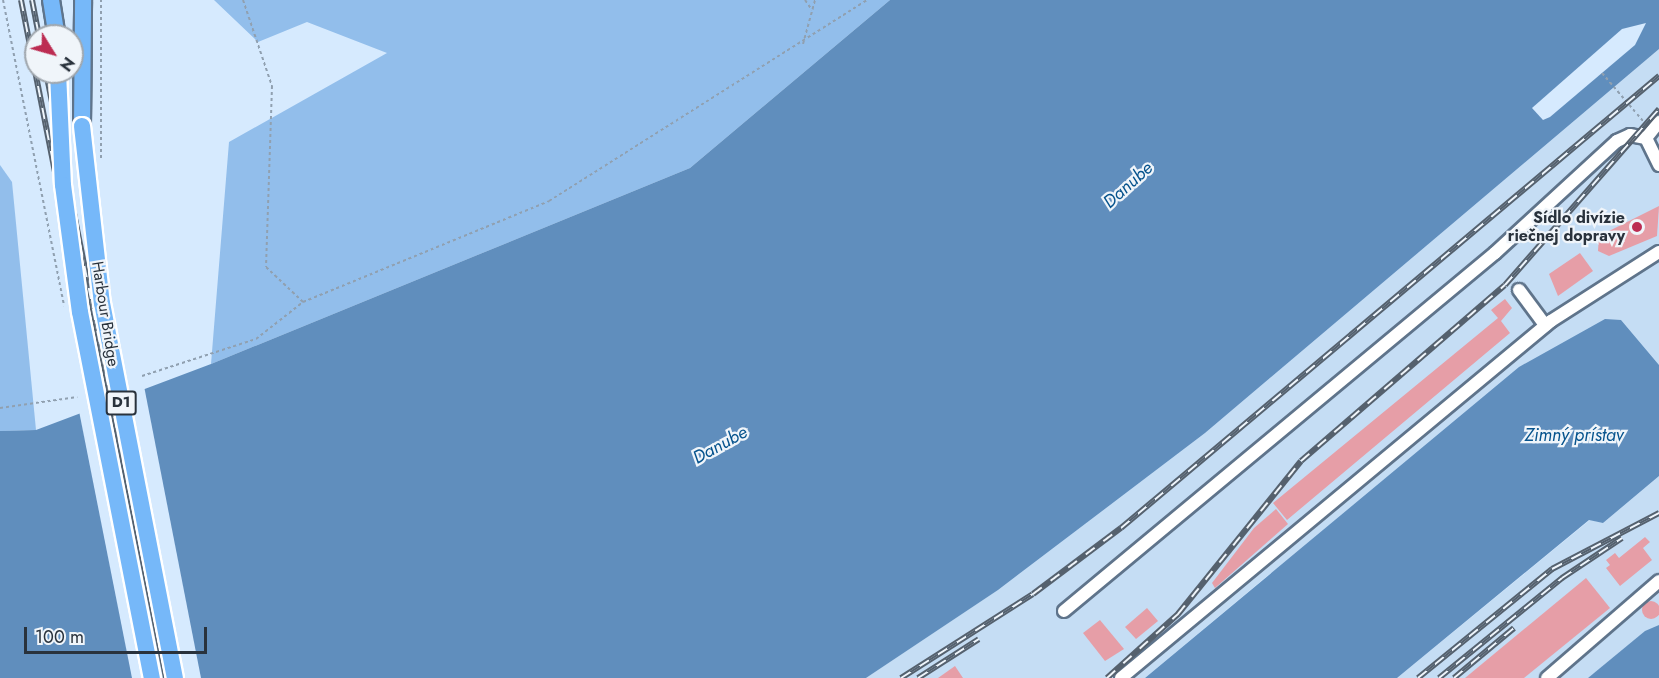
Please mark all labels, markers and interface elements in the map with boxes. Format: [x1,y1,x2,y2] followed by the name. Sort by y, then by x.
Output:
[24,24,84,84] north arrow
[54,52,80,76] text: N
[1099,157,1157,213] water label: Danube
[1508,208,1625,246] place label: Sídlo divízie riečnej dopravy
[1630,220,1644,234] marker: Sídlo divízie riečnej dopravy
[87,260,123,368] street label: Harbour Bridge
[104,391,138,415] road number: D1
[689,421,751,469] water label: Danube
[1524,424,1624,446] water label: Zimný prístav
[27,615,210,653] scale bar
[35,624,84,650] text: 100 m

